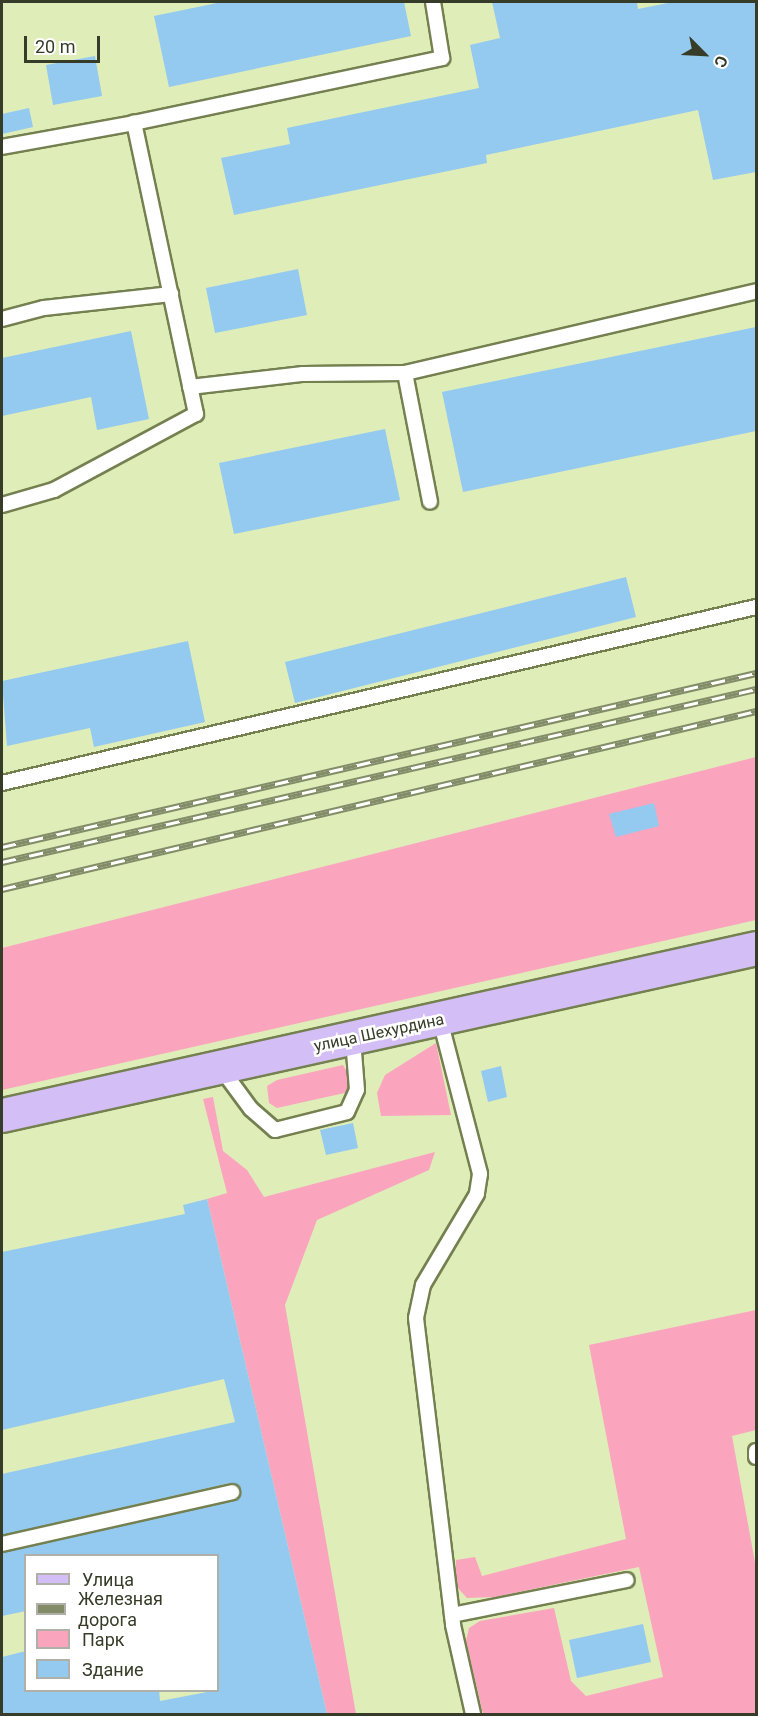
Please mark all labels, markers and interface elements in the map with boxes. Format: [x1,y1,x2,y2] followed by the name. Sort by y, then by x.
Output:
[27,24,104,62] scale bar
[674,24,734,84] north arrow
[35,36,75,57] text: 20 m
[710,53,732,70] text: С
[312,1010,446,1056] street label: улица Шехурдина
[24,1554,219,1692] legend
[82,1569,134,1590] text: Улица
[78,1588,163,1630] text: Железная дорога
[82,1629,124,1650] text: Парк
[82,1659,144,1680] text: Здание

